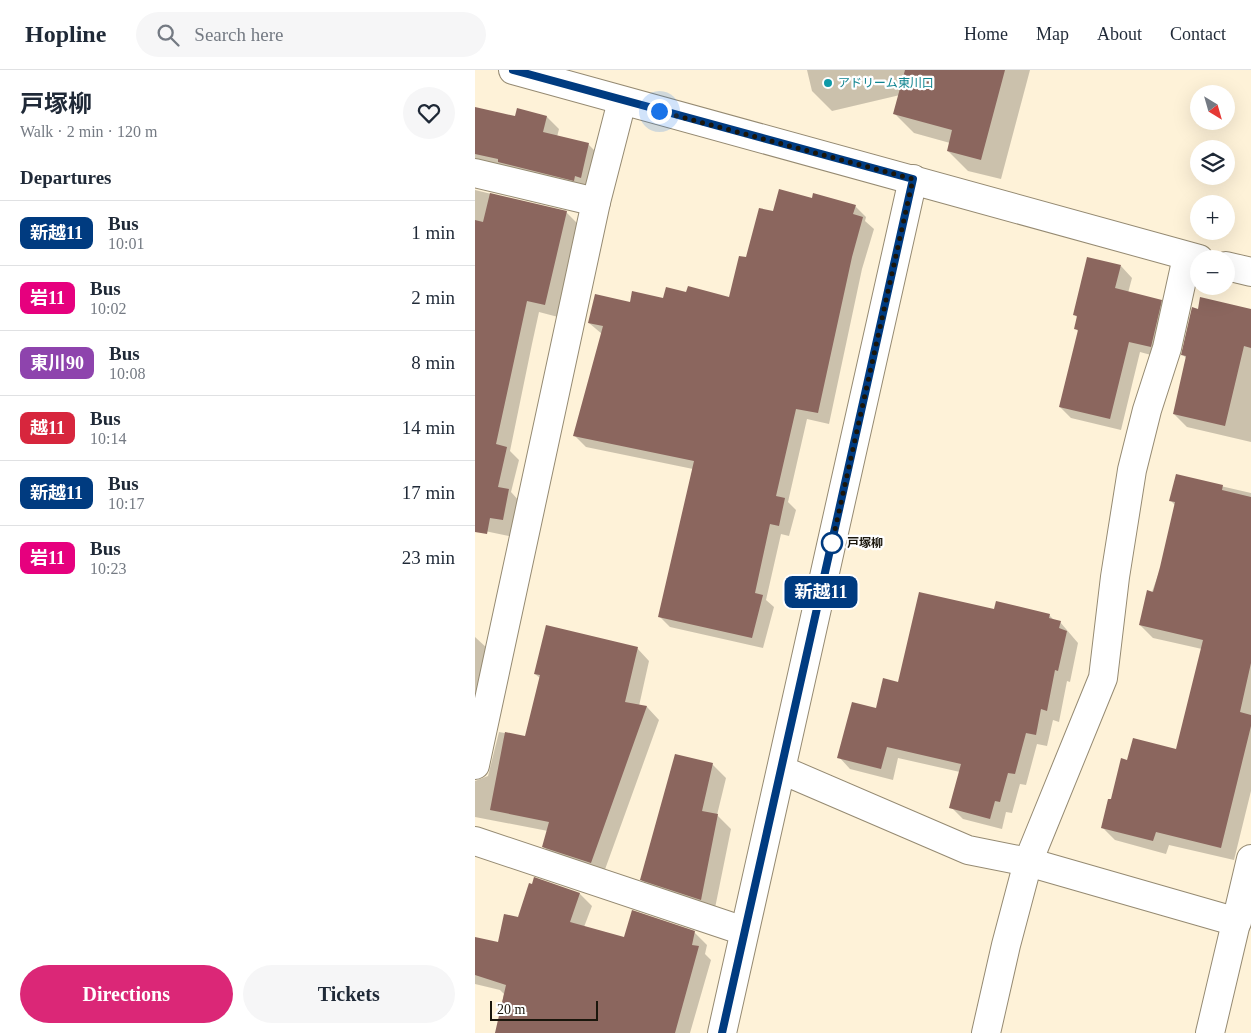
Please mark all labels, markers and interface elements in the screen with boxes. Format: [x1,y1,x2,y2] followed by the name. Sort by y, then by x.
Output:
[136,12,486,57] search box
[25,21,106,47] text: Hopline
[154,21,182,49] icon: search
[194,24,284,45] text: Search here
[964,24,1008,44] text: Home
[1036,24,1069,44] text: Map
[1097,24,1142,44] text: About
[1170,24,1226,44] text: Contact
[838,76,934,90] place label: アドリーム東川口
[822,77,834,89] marker: アドリーム東川口
[1190,85,1235,130] north arrow
[1190,85,1235,295] map controls
[403,87,455,139] button: heart
[20,91,92,117] text: 戸塚柳
[647,99,672,124] your location
[20,123,157,140] text: Walk · 2 min · 120 m
[1190,140,1235,185] button: layers
[20,167,111,188] text: Departures
[1190,195,1235,240] button: +
[108,213,139,234] text: Bus
[411,222,455,243] text: 1 min
[30,223,83,243] text: 新越11
[108,235,144,252] text: 10:01
[1190,250,1235,295] button: −
[90,278,121,299] text: Bus
[411,287,455,308] text: 2 min
[30,288,65,308] text: 岩11
[90,300,126,317] text: 10:02
[109,343,140,364] text: Bus
[411,352,455,373] text: 8 min
[30,353,84,373] text: 東川90
[109,365,145,382] text: 10:08
[90,408,121,429] text: Bus
[402,417,455,438] text: 14 min
[30,418,65,438] text: 越11
[90,430,126,447] text: 10:14
[108,473,139,494] text: Bus
[402,482,455,503] text: 17 min
[30,483,83,503] text: 新越11
[108,495,144,512] text: 10:17
[821,532,843,554] marker: 戸塚柳
[847,536,883,550] place label: 戸塚柳
[90,538,121,559] text: Bus
[402,547,455,568] text: 23 min
[30,548,65,568] text: 岩11
[90,560,126,577] text: 10:23
[786,576,856,608] line badge: 新越11
[794,582,848,602] text: 新越11
[20,965,233,1023] button: Directions
[243,965,455,1023] button: Tickets
[490,998,597,1021] scale bar
[497,1002,525,1017] text: 20 m

